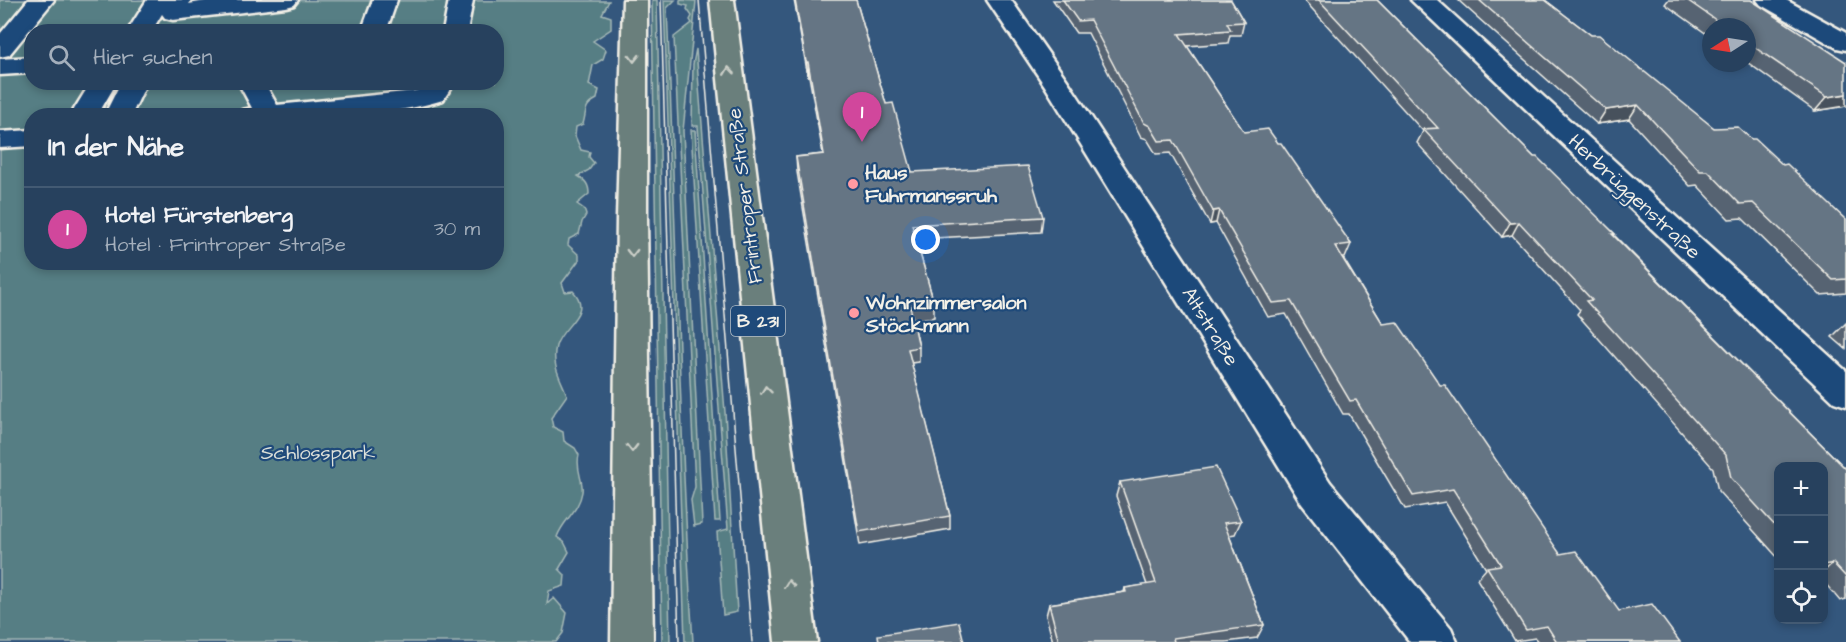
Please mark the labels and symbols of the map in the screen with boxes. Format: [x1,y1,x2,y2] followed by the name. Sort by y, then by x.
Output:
[1702,18,1756,72] north arrow
[628,54,640,63] one-way arrow
[724,67,736,76] one-way arrow
[842,92,882,142] pin: 1
[720,106,770,285] street label: Frintroper Straße
[1561,128,1707,267] street label: Herbrüggenstraße
[865,159,998,210] place label: Haus Fuhrmanssruh
[846,177,860,191] marker: Haus Fuhrmanssruh
[911,225,940,254] your location
[626,249,638,258] one-way arrow
[1175,282,1246,372] street label: Altstraße
[865,289,1027,340] place label: Wohnzimmersalon Stöckmann
[731,306,785,336] road number: B 231
[847,306,861,320] marker: Wohnzimmersalon Stöckmann
[761,386,773,395] one-way arrow
[261,439,375,467] park label: Schlosspark
[626,444,638,453] one-way arrow
[783,579,796,588] one-way arrow

